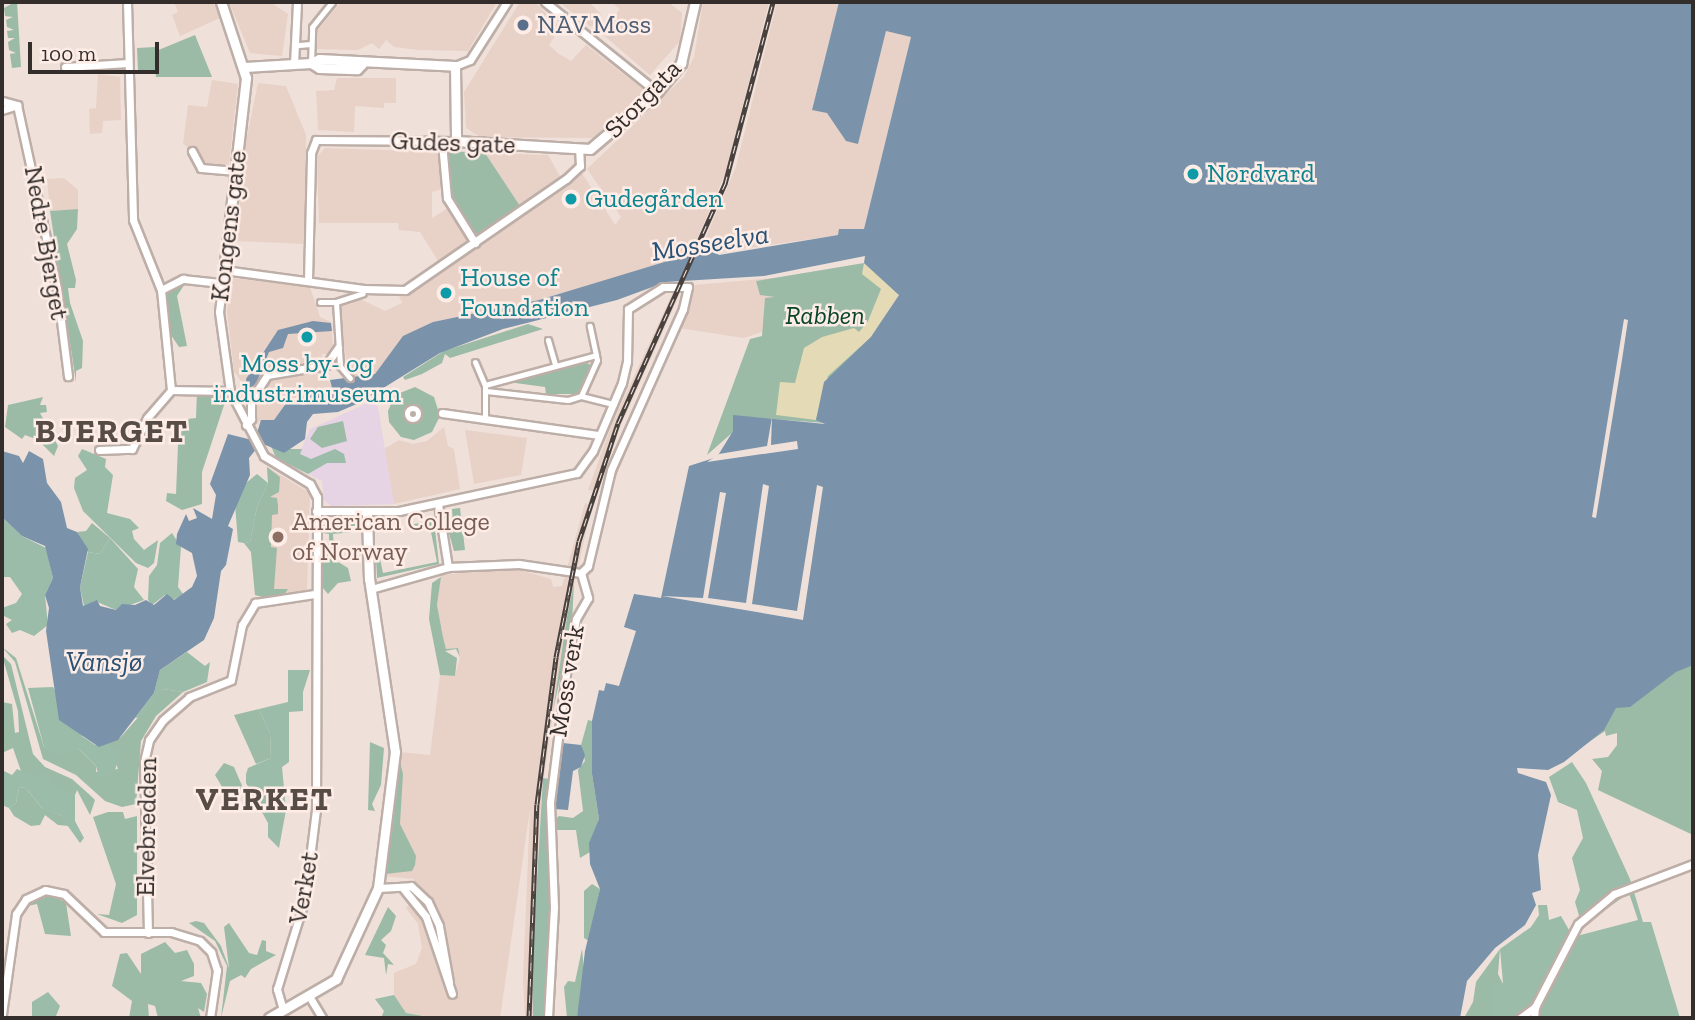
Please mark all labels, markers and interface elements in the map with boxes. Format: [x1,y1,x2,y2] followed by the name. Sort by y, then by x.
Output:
[537,9,652,41] place label: NAV Moss
[515,17,531,33] marker: NAV Moss
[32,28,163,72] scale bar
[41,41,96,66] text: 100 m
[598,53,688,145] street label: Storgata
[390,125,516,161] street label: Gudes gate
[204,149,254,303] street label: Kongens gate
[1207,158,1315,190] place label: Nordvard
[17,164,75,322] street label: Nedre Bjerget
[1185,166,1201,182] marker: Nordvard
[585,183,723,215] place label: Gudegården
[563,191,579,207] marker: Gudegården
[649,217,771,269] water label: Mosseelva
[460,262,589,324] place label: House of Foundation
[438,285,454,301] marker: House of Foundation
[785,300,865,332] park label: Rabben
[299,329,315,345] marker: Moss by- og industrimuseum
[213,348,401,410] place label: Moss by- og industrimuseum
[36,411,188,451] district label: BJERGET
[292,506,490,568] place label: American College of Norway
[270,529,286,545] marker: American College of Norway
[543,622,591,740] street label: Moss verk
[66,645,142,679] water label: Vansjø
[130,757,164,897] street label: Elvebredden
[196,779,334,819] district label: VERKET
[282,849,326,927] street label: Verket

